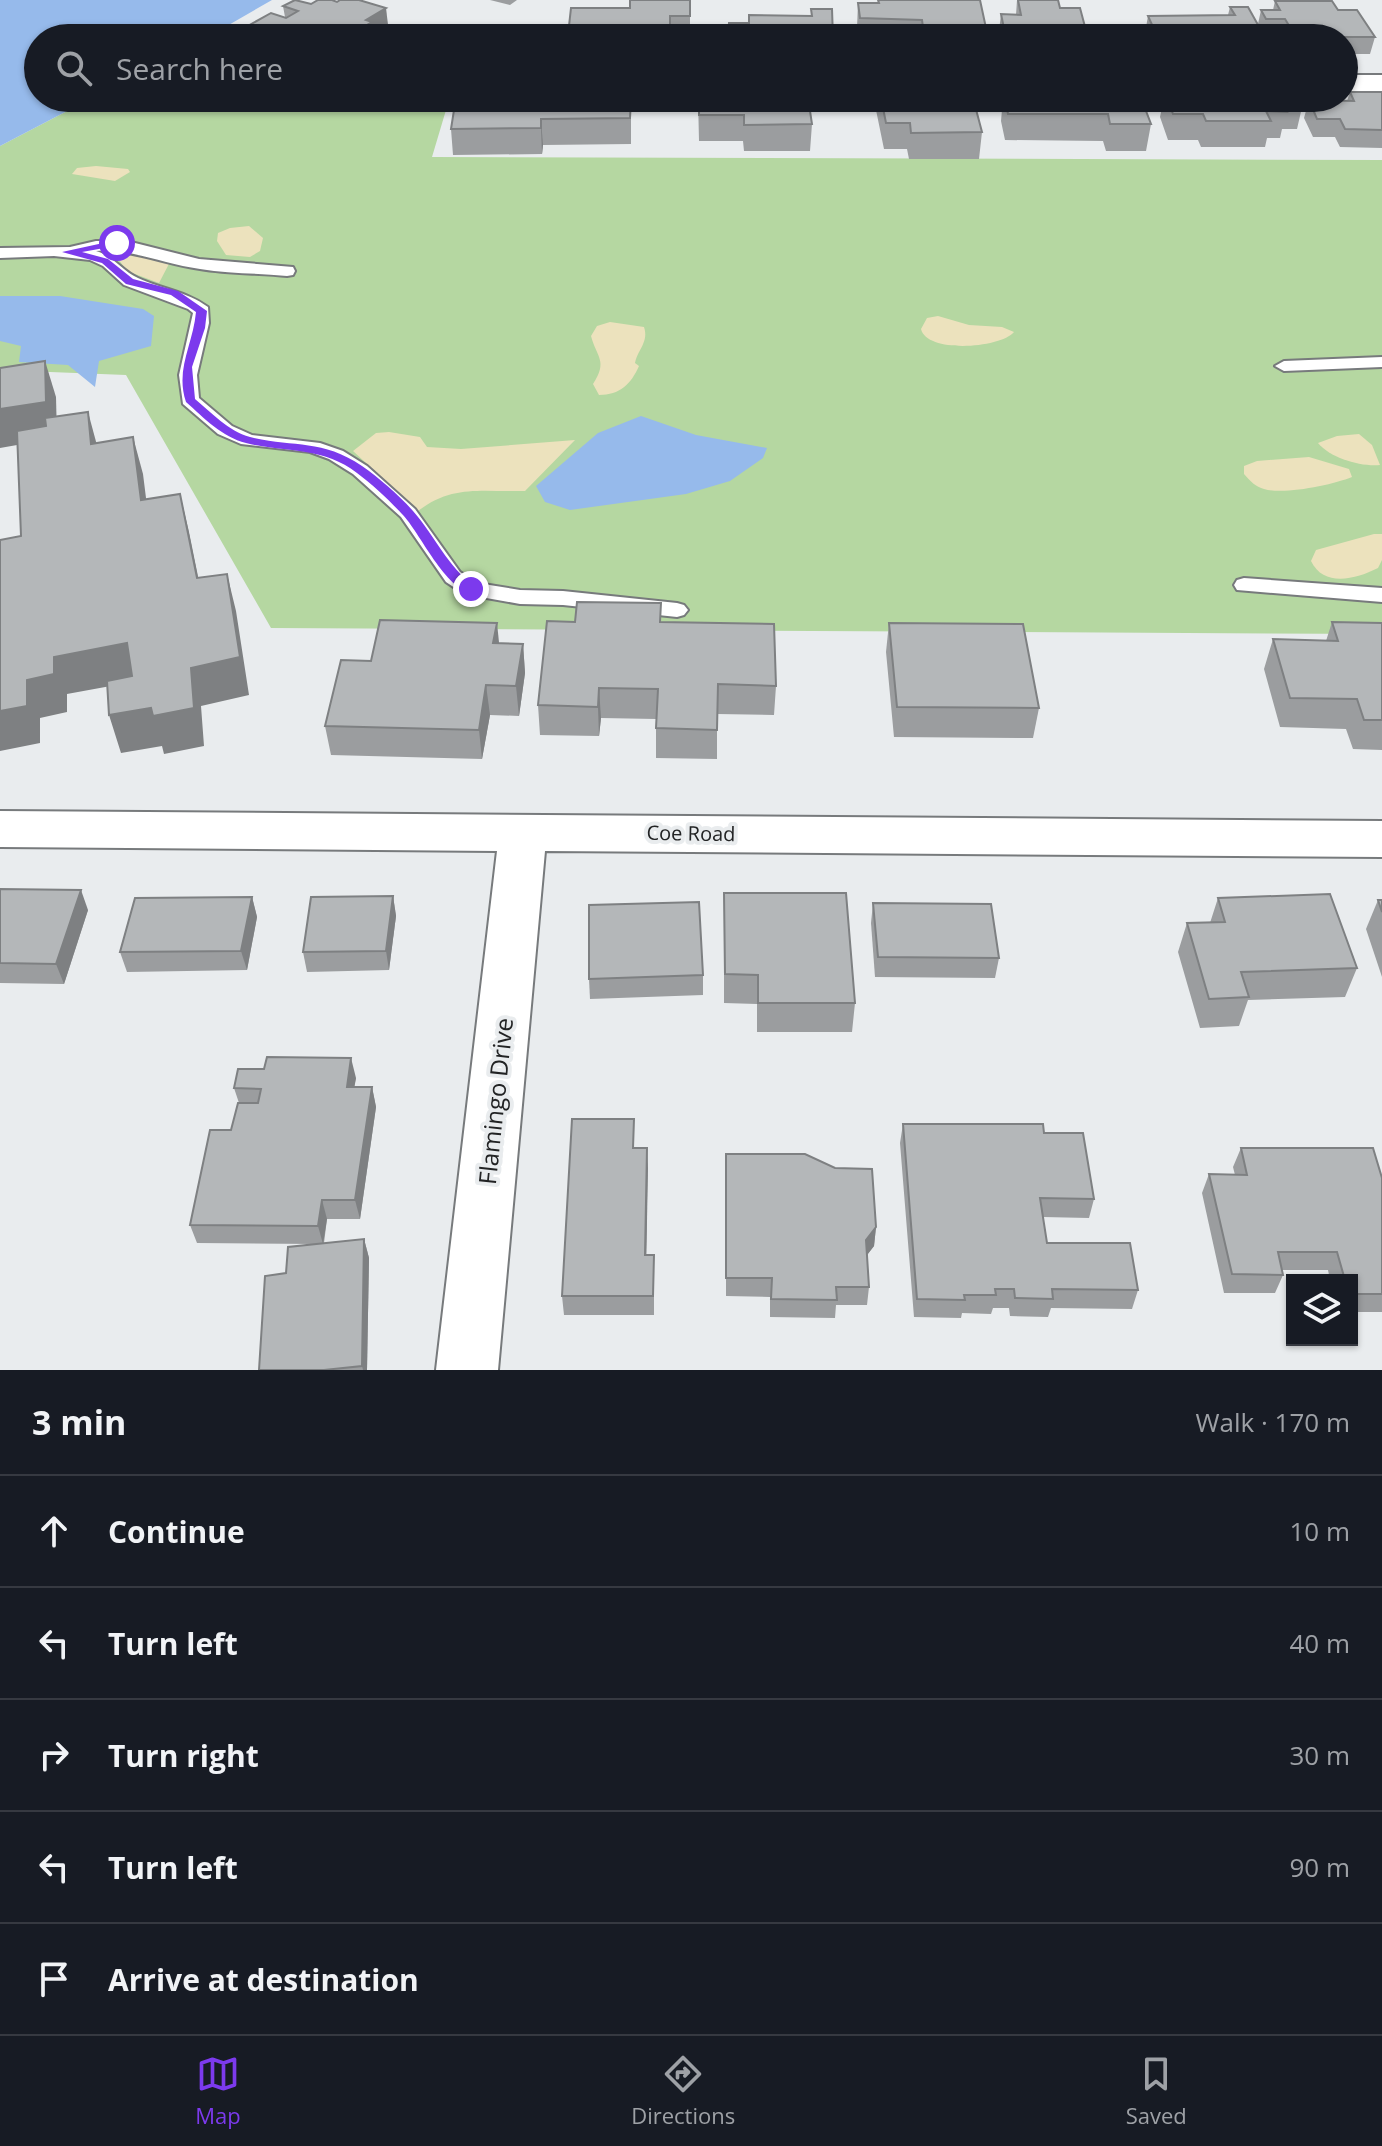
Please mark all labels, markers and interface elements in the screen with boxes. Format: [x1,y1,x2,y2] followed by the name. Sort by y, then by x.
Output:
[24,24,1358,112] search box
[52,46,96,90] icon: search
[116,48,283,89] text: Search here
[99,225,135,261] route start
[453,571,489,607] route end
[646,819,736,847] street label: Coe Road
[470,1016,520,1186] street label: Flamingo Drive
[1286,1274,1358,1346] map controls
[1286,1274,1358,1346] button: layers
[32,1399,126,1445] text: 3 min
[1196,1404,1350,1440] text: Walk · 170 m
[32,1509,76,1553] icon: ahead
[108,1511,245,1552] text: Continue
[1289,1513,1350,1549] text: 10 m
[32,1621,76,1665] icon: left
[108,1623,238,1664] text: Turn left
[1289,1625,1350,1661] text: 40 m
[32,1733,76,1777] icon: right
[108,1735,259,1776] text: Turn right
[1289,1737,1350,1773] text: 30 m
[32,1845,76,1889] icon: left
[108,1847,238,1888] text: Turn left
[1289,1849,1350,1885] text: 90 m
[32,1957,76,2001] icon: arrive
[108,1959,419,2000] text: Arrive at destination
[195,2052,241,2130] tab: Map
[631,2052,735,2130] tab: Directions
[1126,2052,1187,2130] tab: Saved

